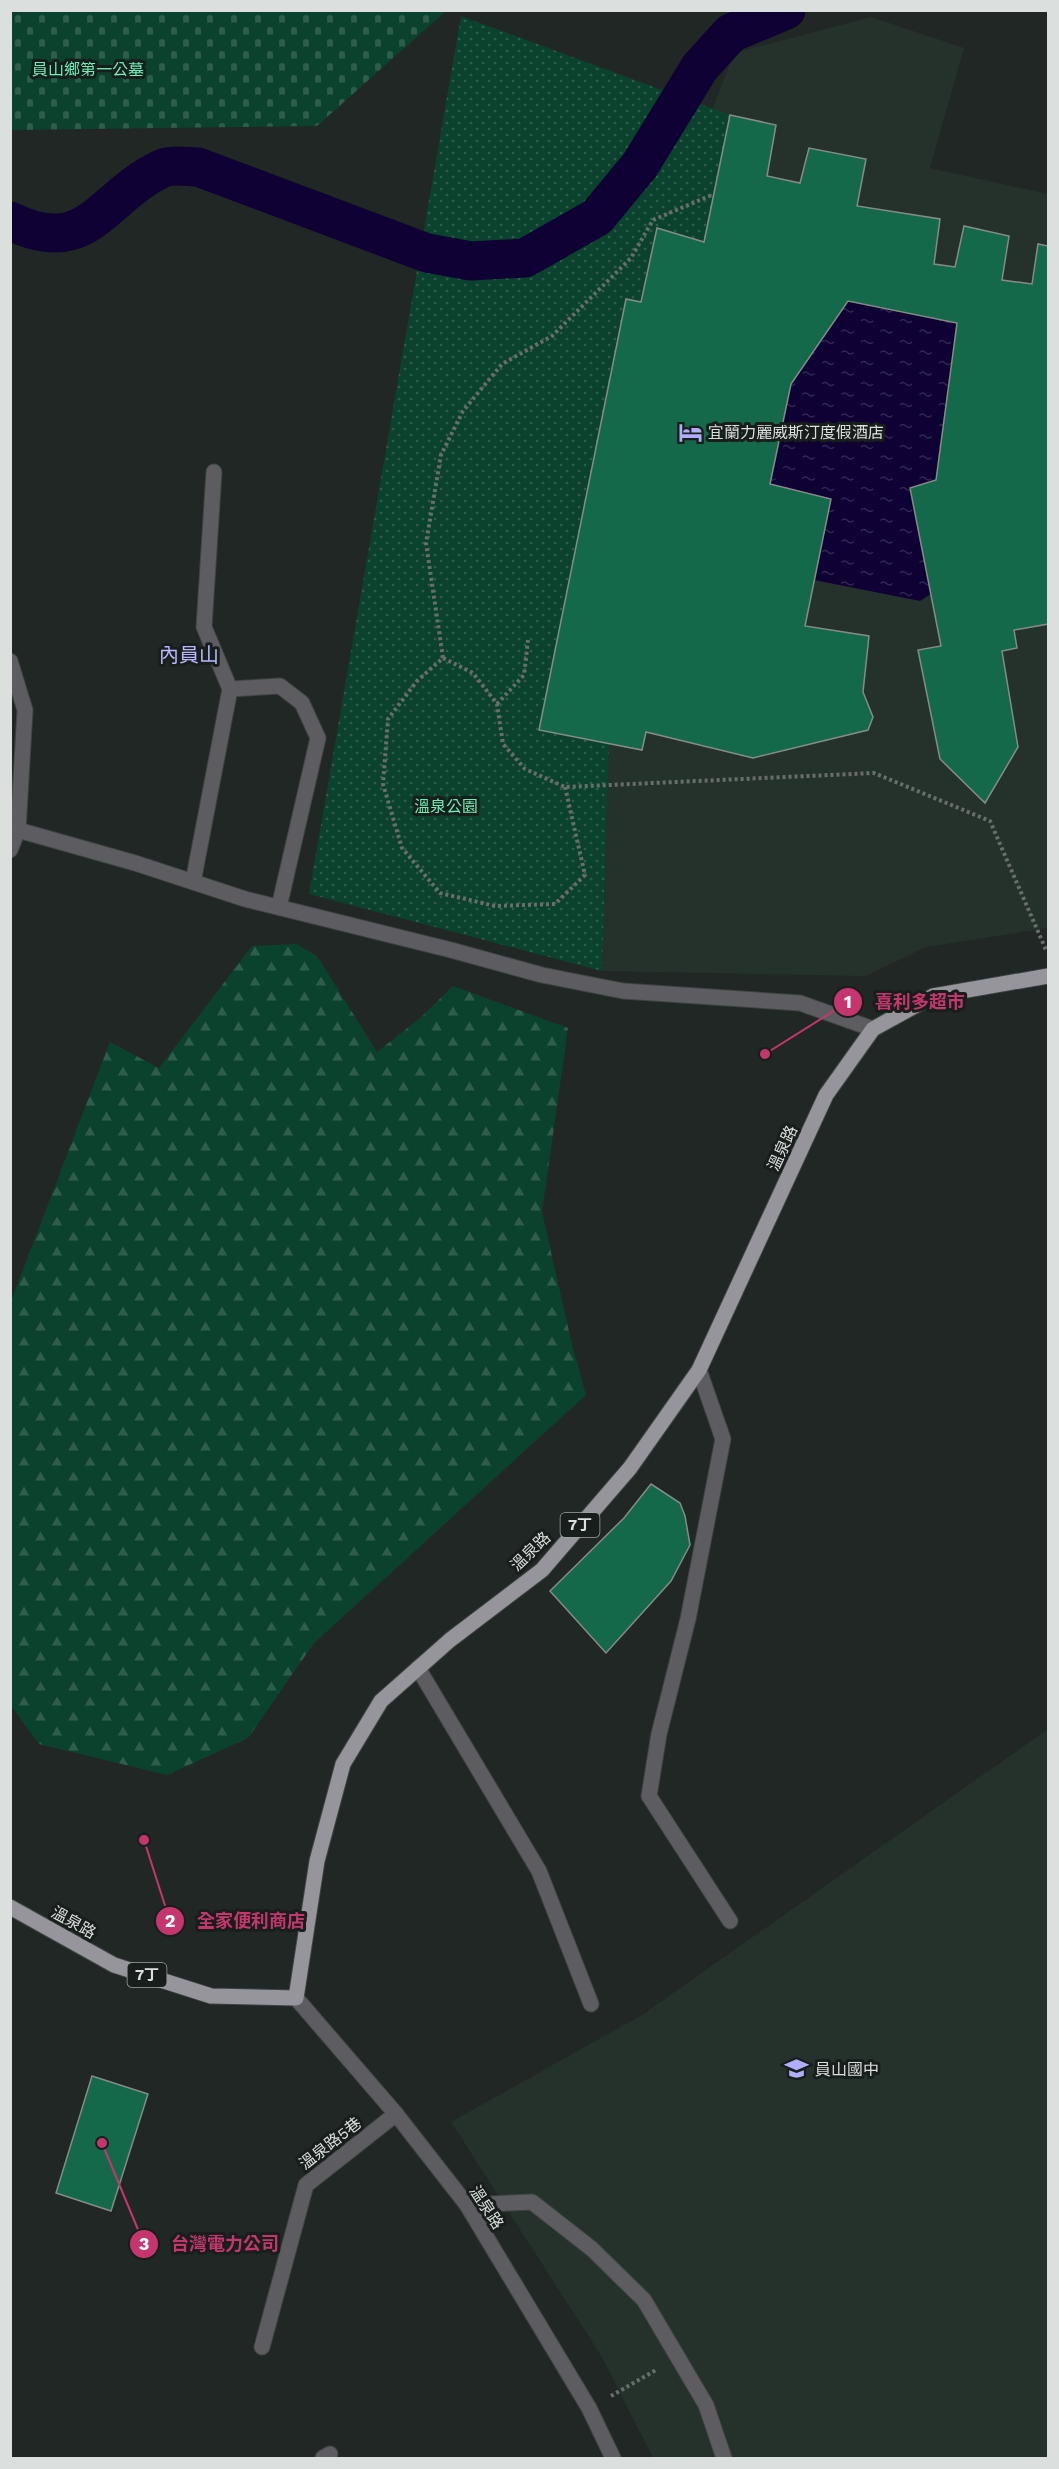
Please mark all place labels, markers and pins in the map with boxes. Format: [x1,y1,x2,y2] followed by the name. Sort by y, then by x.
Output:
[677,419,703,445] hotel icon: 宜蘭力麗威斯汀度假酒店
[708,423,884,442] place label: 宜蘭力麗威斯汀度假酒店
[833,984,977,1020] callout: 喜利多超市
[155,1903,317,1939] callout: 全家便利商店
[784,2056,810,2082] school or university icon: 員山國中
[815,2060,879,2079] place label: 員山國中
[129,2226,291,2262] callout: 台灣電力公司

